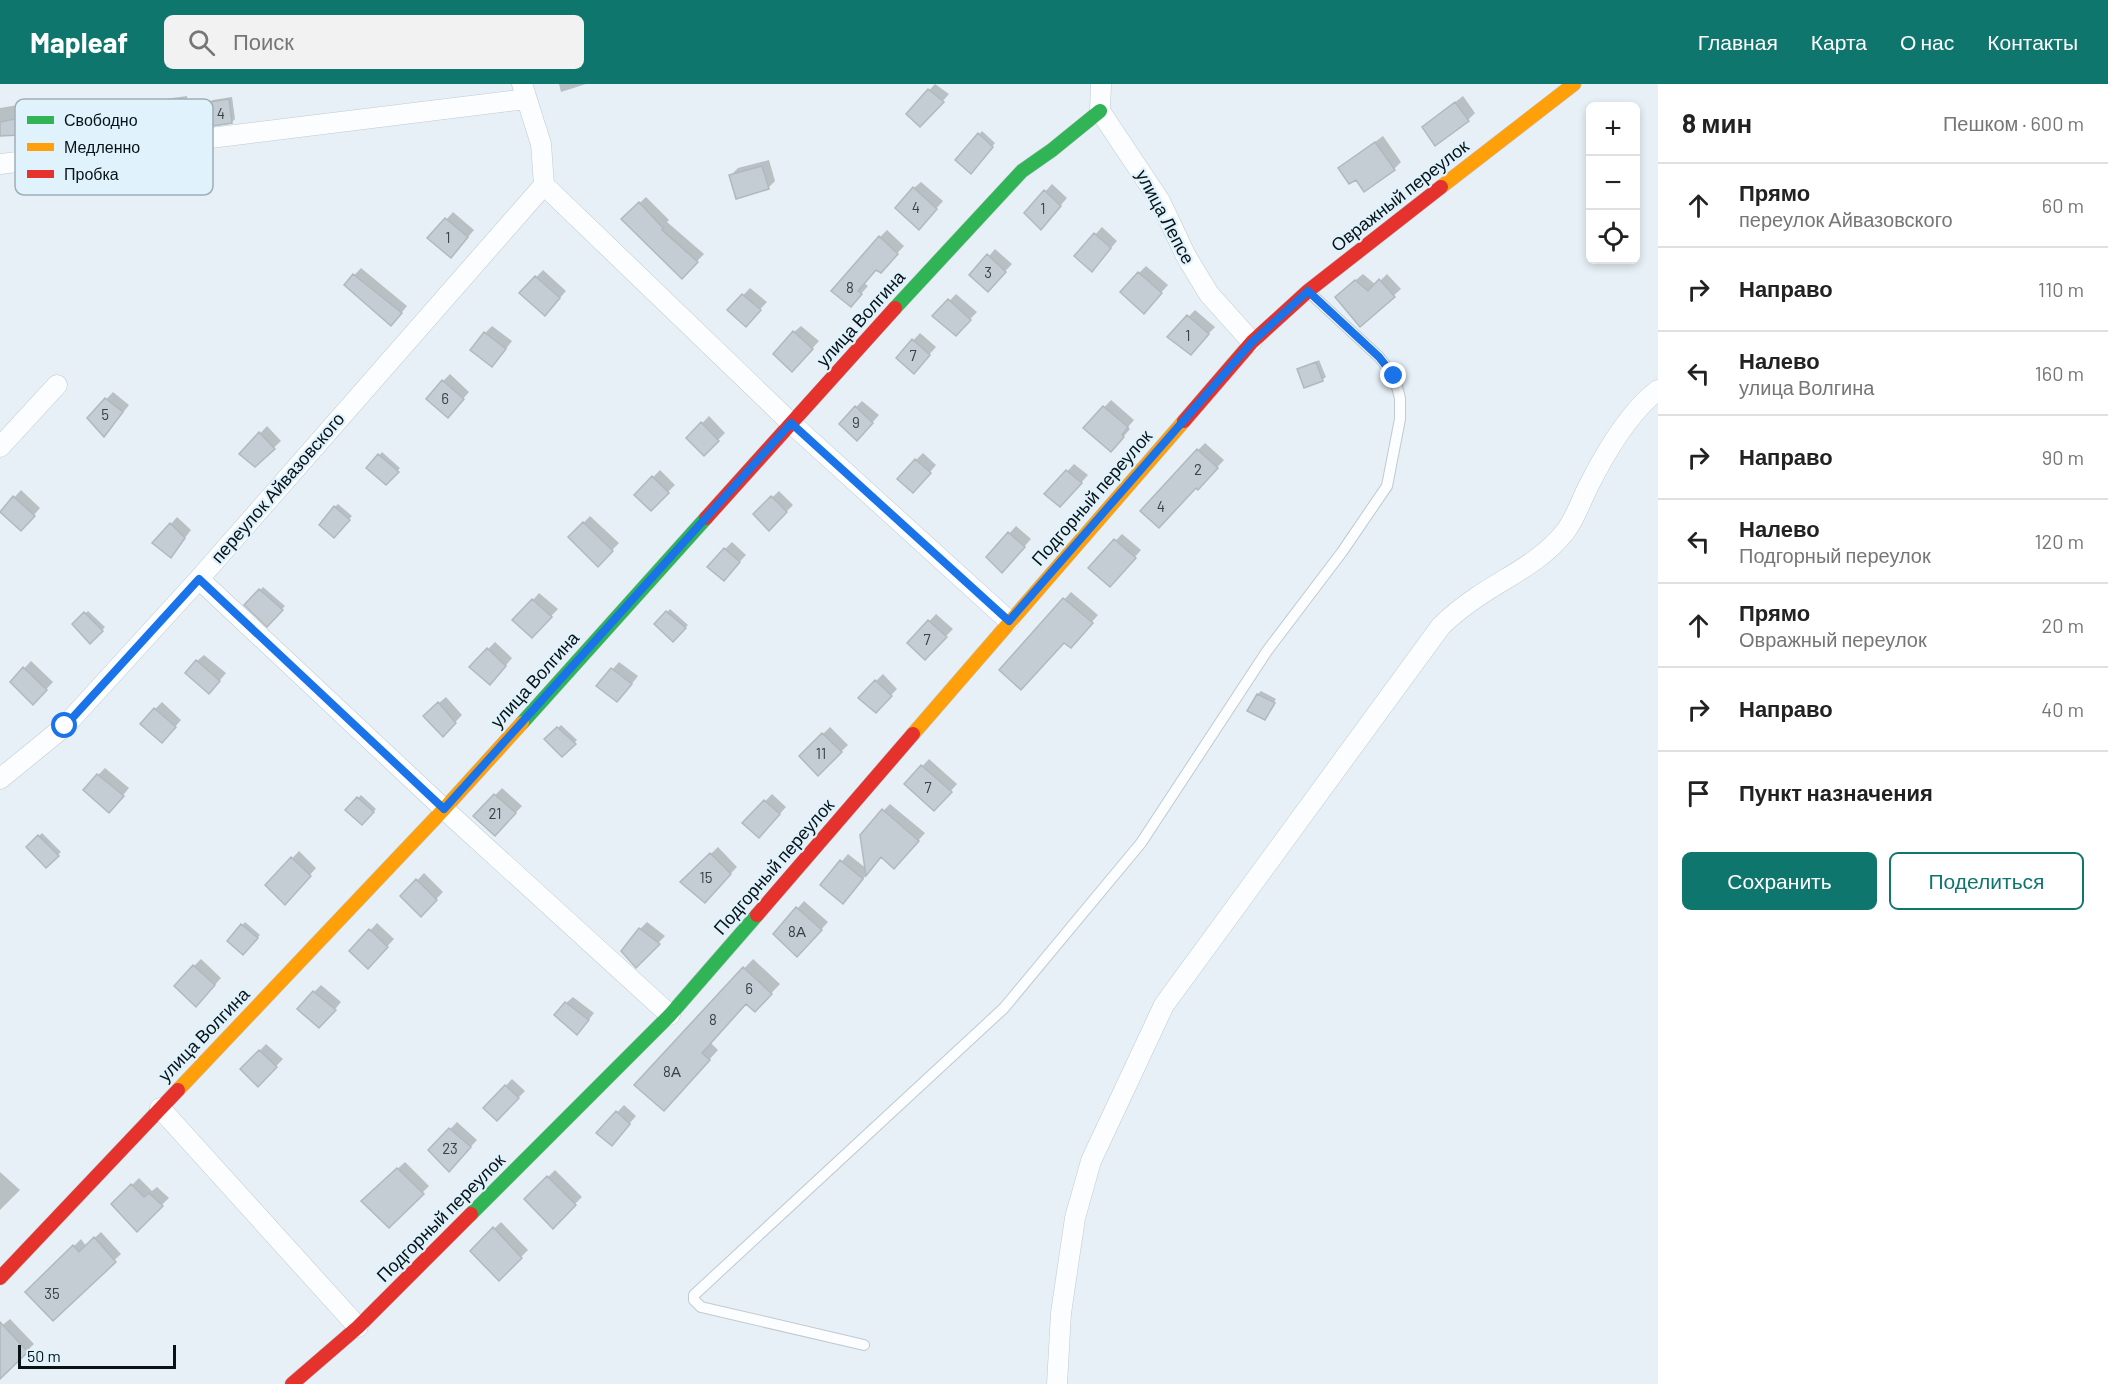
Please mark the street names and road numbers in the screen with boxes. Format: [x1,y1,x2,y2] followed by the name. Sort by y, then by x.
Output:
[1326,134,1473,256] street label: Овражный переулок
[1132,166,1200,267] street label: улица Лепсе
[811,265,910,371] street label: улица Волгина
[206,408,349,567] street label: переулок Айвазовского
[1026,425,1156,570] street label: Подгорный переулок
[485,626,584,732] street label: улица Волгина
[708,794,838,939] street label: Подгорный переулок
[153,982,254,1086] street label: улица Волгина
[372,1148,509,1286] street label: Подгорный переулок

